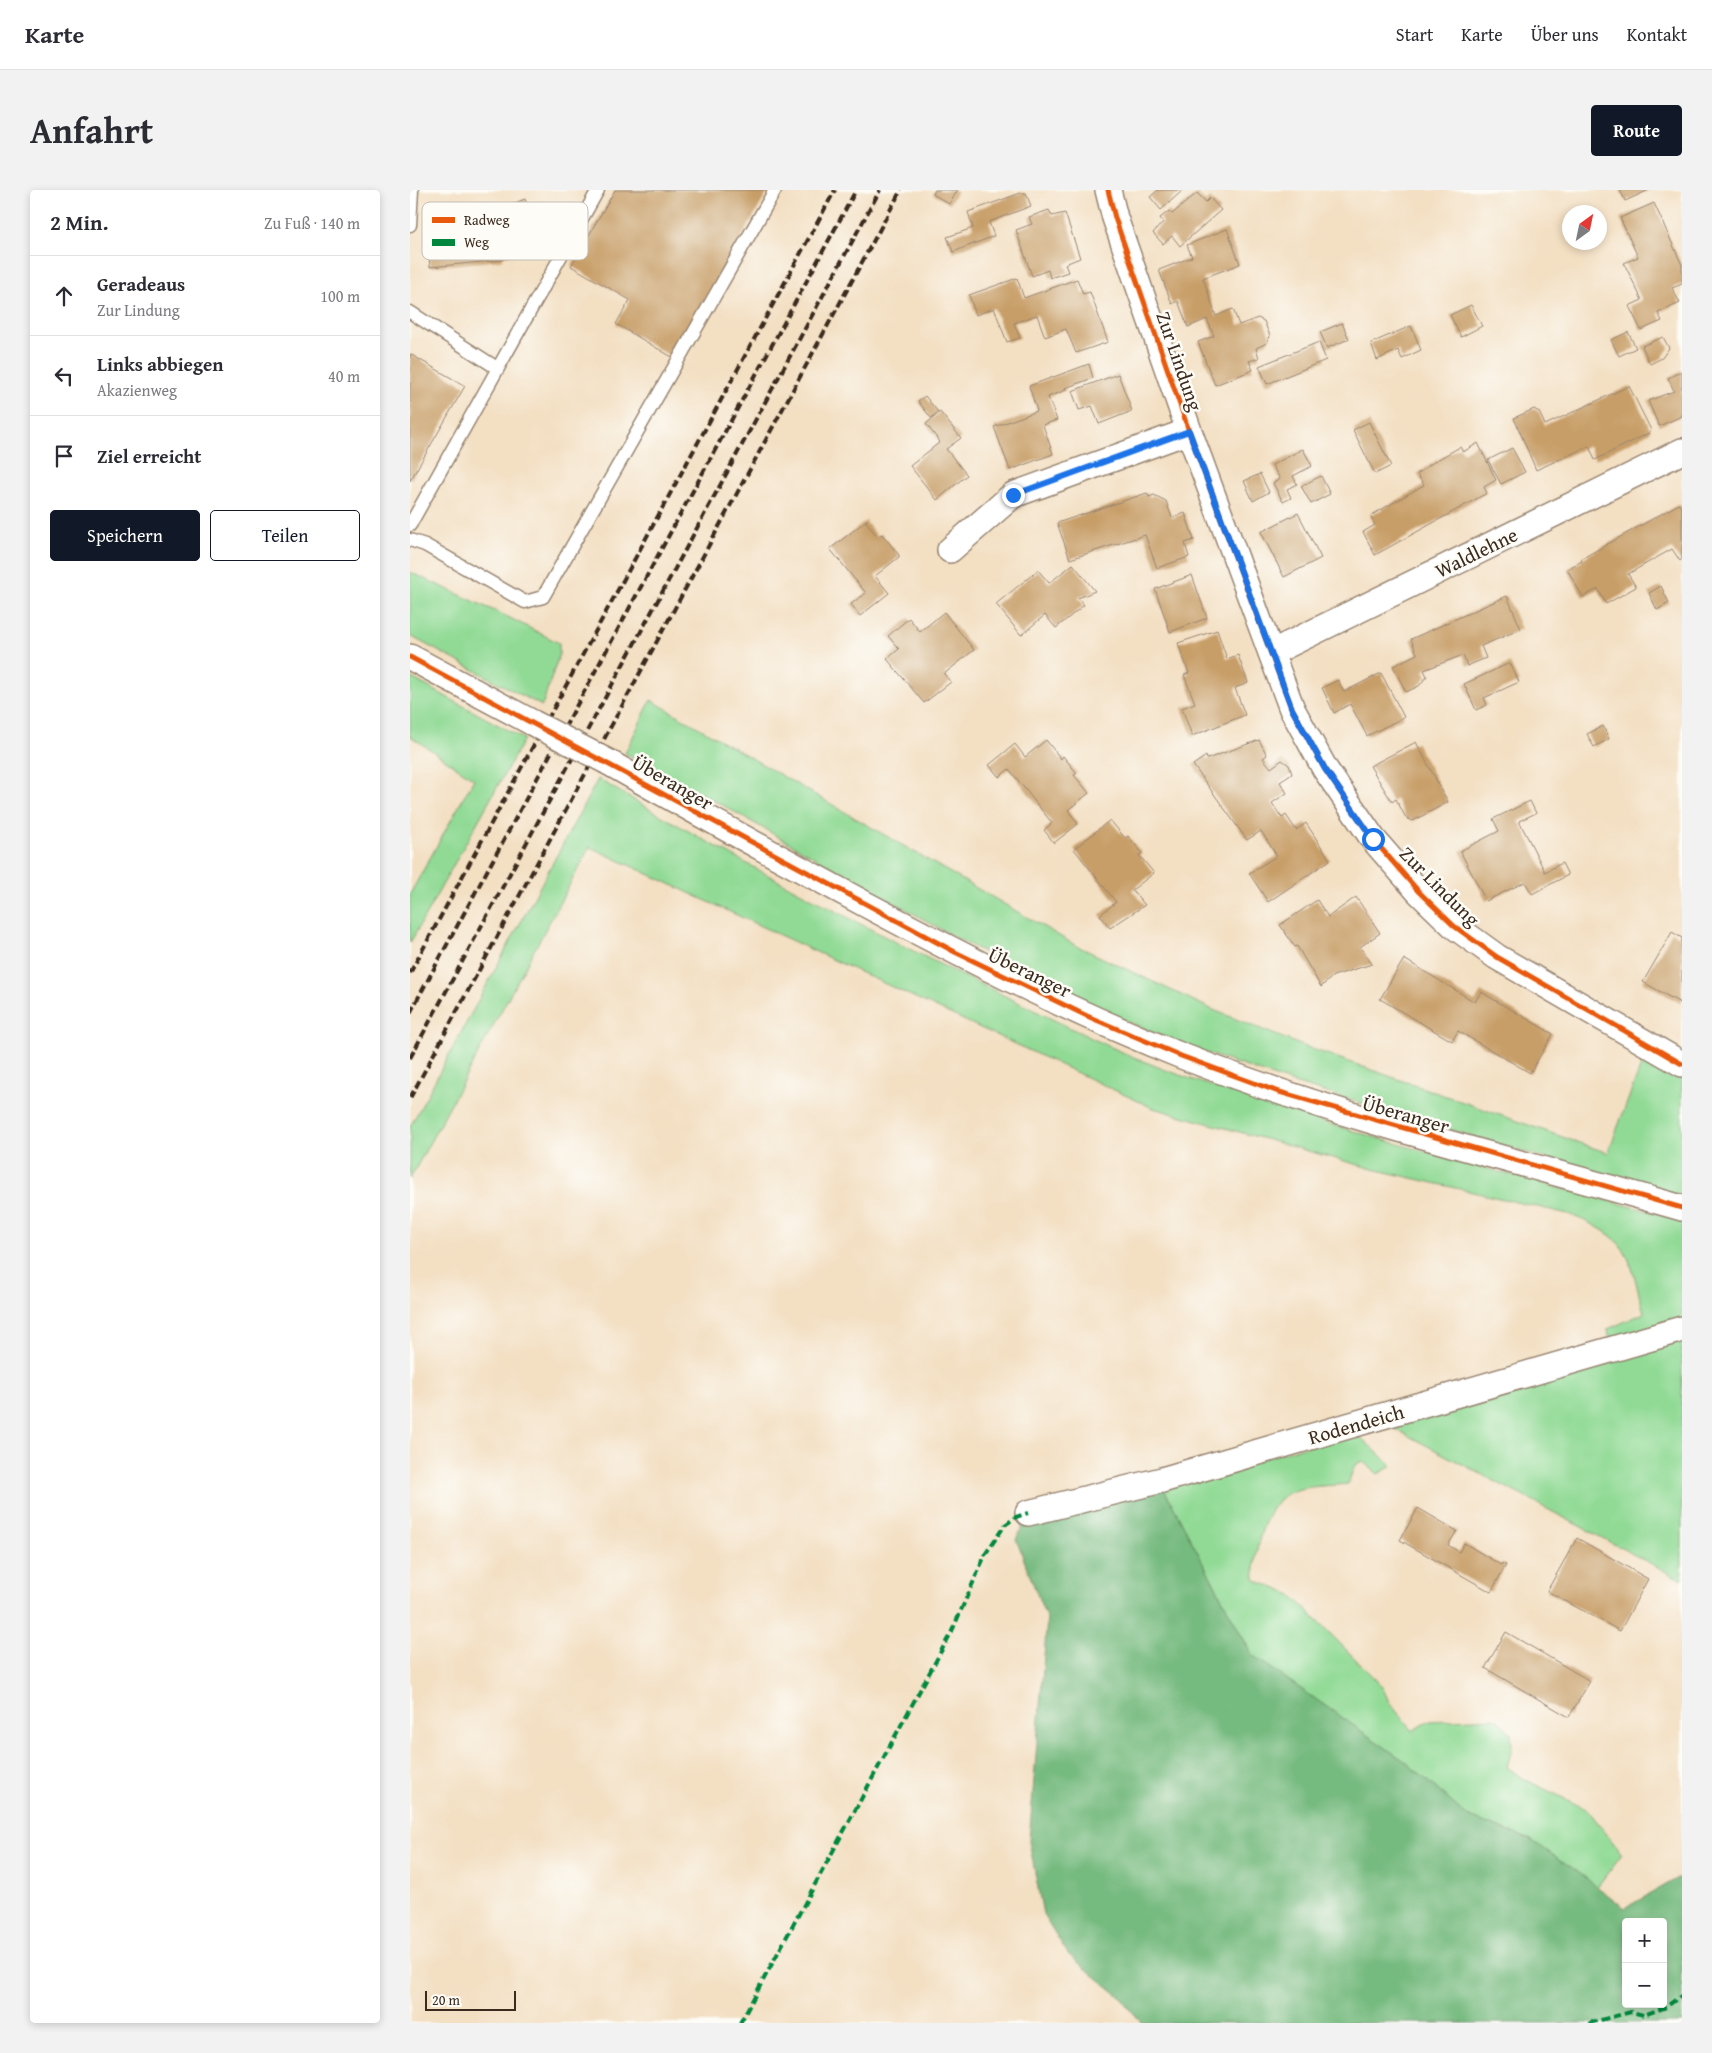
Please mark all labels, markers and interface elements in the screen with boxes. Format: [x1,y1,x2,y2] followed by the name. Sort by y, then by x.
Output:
[25,17,84,52] text: Karte
[1396,21,1433,48] text: Start
[1461,21,1503,48] text: Karte
[1531,21,1599,48] text: Über uns
[1627,21,1687,48] text: Kontakt
[30,105,153,156] text: Anfahrt
[1591,105,1682,156] button: Route
[422,202,588,260] legend
[1562,205,1607,250] north arrow
[50,207,108,238] text: 2 Min.
[464,210,509,230] text: Radweg
[264,211,360,235] text: Zu Fuß · 140 m
[464,232,489,252] text: Weg
[97,270,185,298] text: Geradeaus
[50,282,78,310] icon: ahead
[320,284,360,308] text: 100 m
[97,298,180,322] text: Zur Lindung
[1149,307,1211,415] street label: Zur Lindung
[97,350,223,378] text: Links abbiegen
[50,362,78,390] icon: left
[328,364,360,388] text: 40 m
[97,378,177,402] text: Akazienweg
[50,442,78,470] icon: arrive
[97,442,201,470] text: Ziel erreicht
[1002,484,1025,507] route end
[50,510,200,561] button: Speichern
[210,510,360,561] button: Teilen
[1430,520,1522,584] street label: Waldlehne
[627,747,719,817] street label: Überanger
[1362,828,1385,851] route start
[1393,839,1487,933] street label: Zur Lindung
[984,939,1076,1005] street label: Überanger
[1359,1088,1453,1140] street label: Überanger
[1305,1396,1407,1452] street label: Rodendeich
[1622,1918,1667,2008] map controls
[1622,1918,1667,1963] button: +
[1622,1963,1667,2008] button: −
[425,1988,516,2011] scale bar
[432,1990,460,2010] text: 20 m

